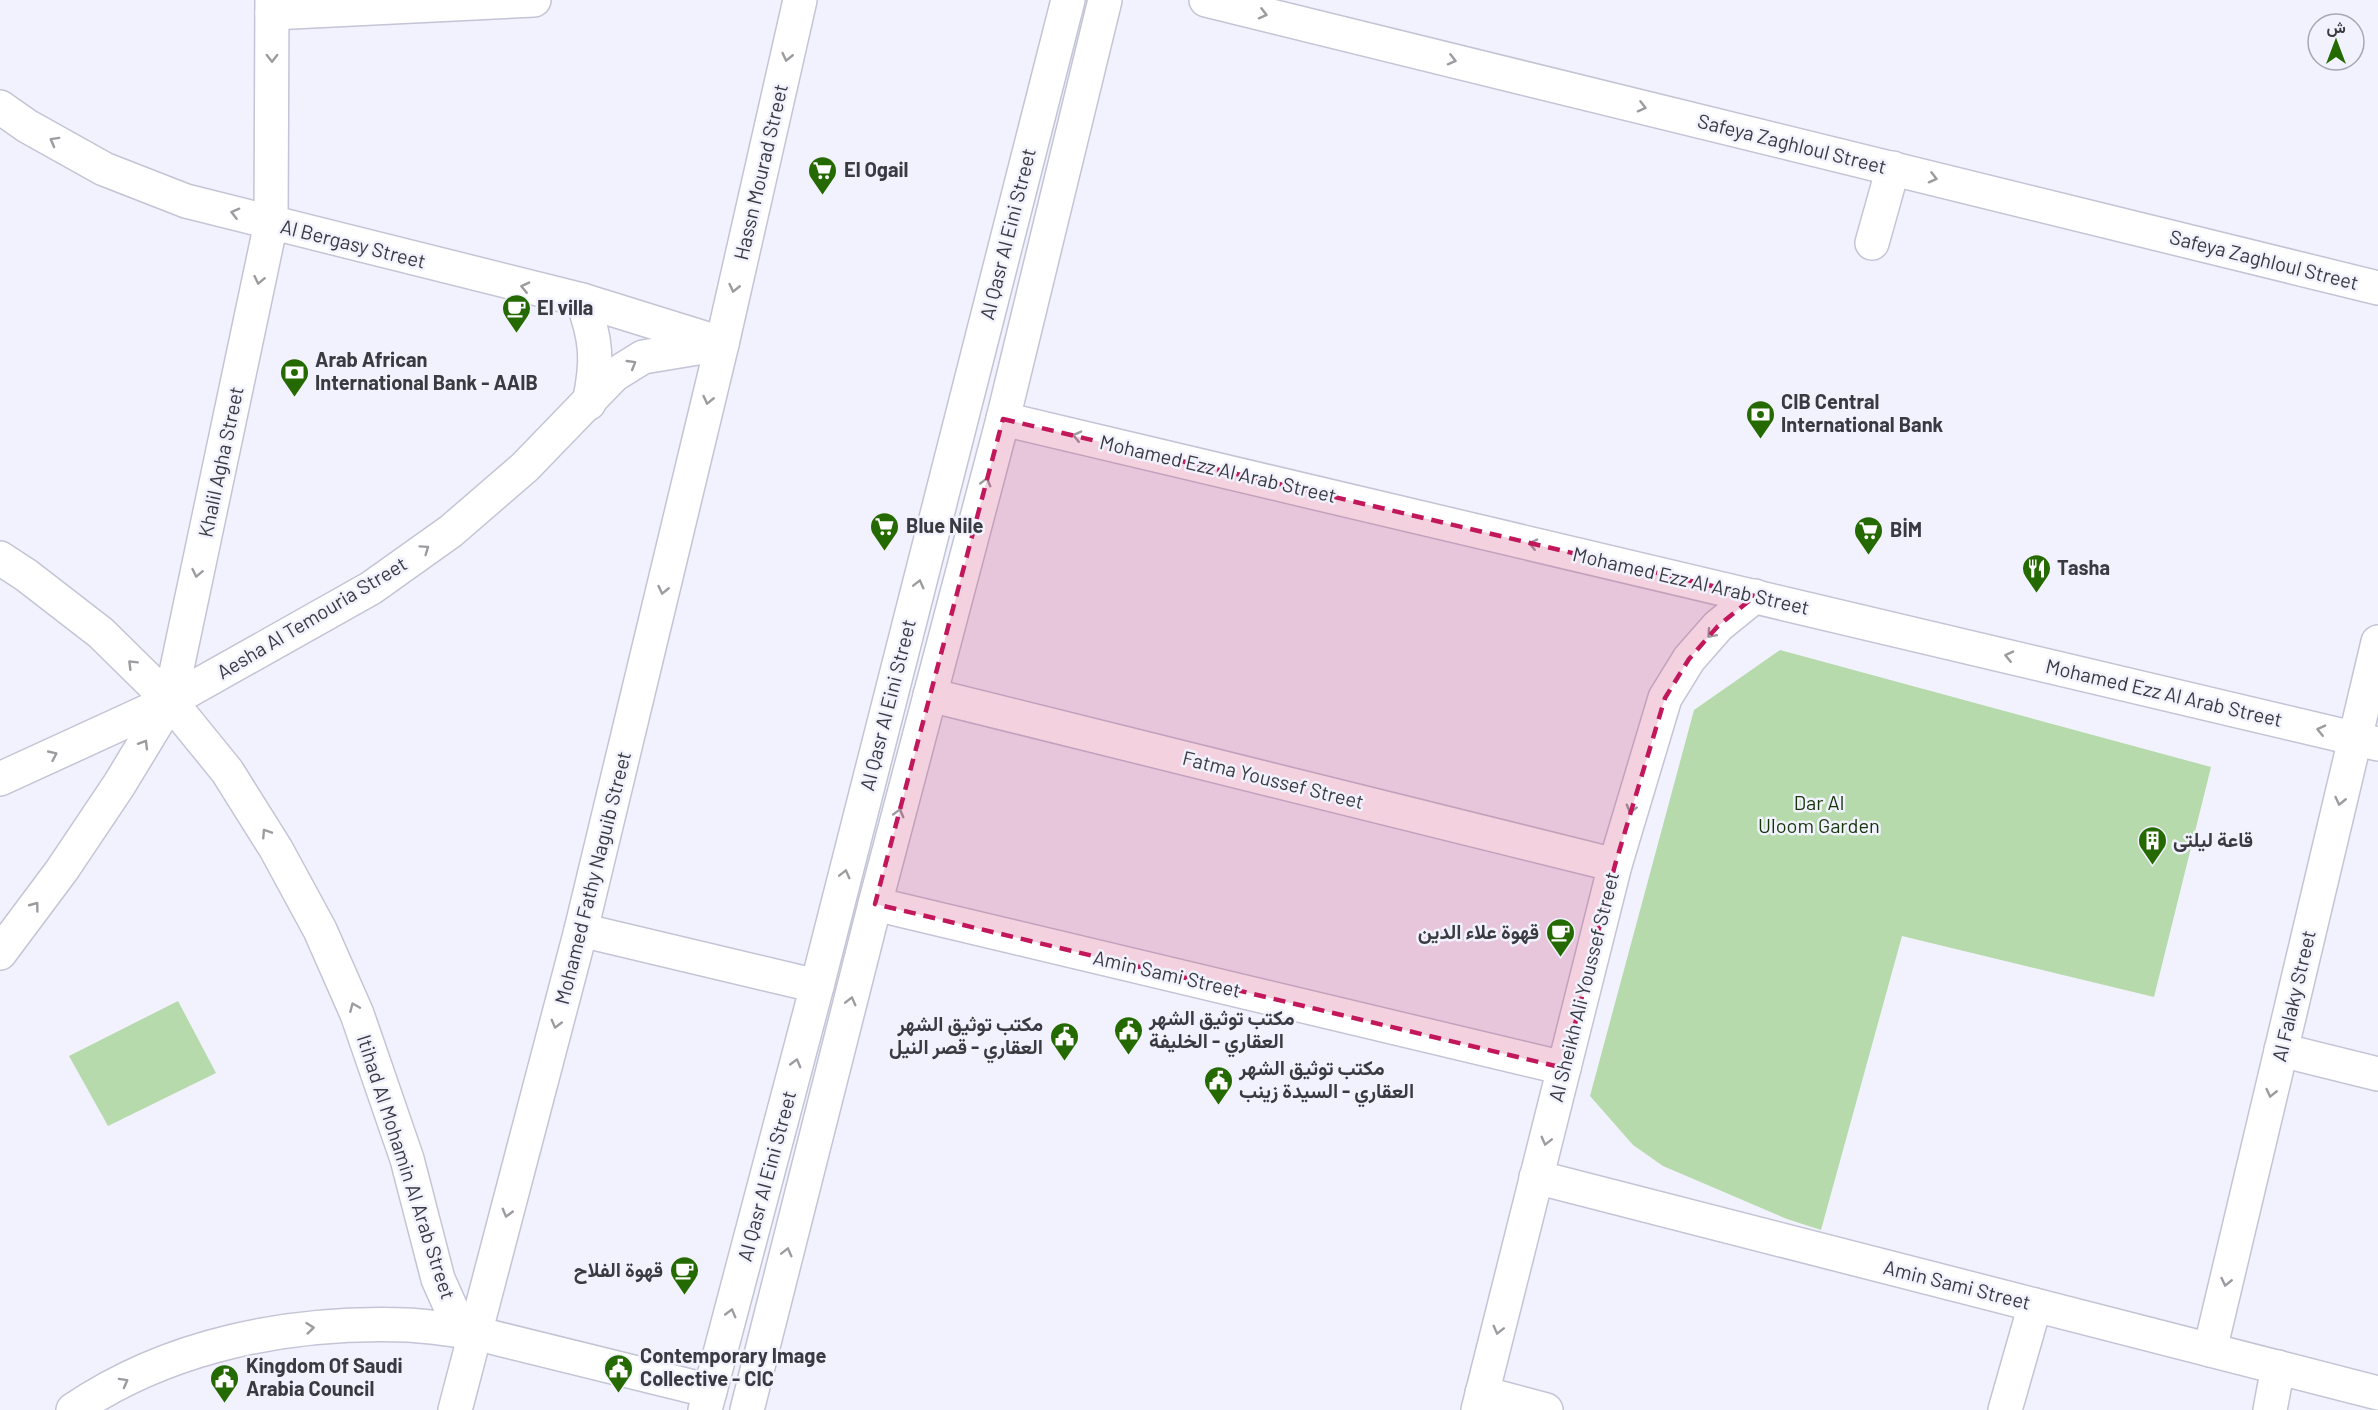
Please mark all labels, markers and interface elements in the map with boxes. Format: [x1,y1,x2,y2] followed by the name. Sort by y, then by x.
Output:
[1258,6,1268,19] one-way arrow
[2306,12,2366,72] north arrow
[2326,17,2346,37] text: ش
[781,52,794,62] one-way arrow
[1447,53,1457,66] one-way arrow
[266,54,278,63] one-way arrow
[728,81,792,262] street label: Hassn Mourad Street
[1637,99,1647,112] one-way arrow
[1695,108,1889,178] street label: Safeya Zaghloul Street
[50,137,60,148] one-way arrow
[974,146,1040,322] street label: Al Qasr Al Eini Street
[807,154,839,196] supermarket icon: El Ogail
[844,157,908,181] place label: El Ogail
[1928,171,1938,184] one-way arrow
[230,208,240,221] one-way arrow
[278,213,428,273] street label: Al Bergasy Street
[2167,224,2361,294] street label: Safeya Zaghloul Street
[253,274,266,284] one-way arrow
[521,281,531,294] one-way arrow
[729,283,742,293] one-way arrow
[500,292,532,334] cafe icon: El villa
[537,295,593,319] place label: El villa
[315,347,538,394] place label: Arab African International Bank - AAIB
[278,356,310,398] bank icon: Arab African International Bank - AAIB
[626,359,636,371] one-way arrow
[192,384,248,539] street label: Khalil Agha Street
[1781,389,1944,436] place label: CIB Central International Bank
[703,395,716,405] one-way arrow
[1744,398,1776,440] bank icon: CIB Central International Bank
[1098,429,1339,507] street label: Mohamed Ezz Al Arab Street
[1073,431,1083,444] one-way arrow
[979,477,992,487] one-way arrow
[869,510,901,552] supermarket icon: Blue Nile
[906,513,983,537] place label: Blue Nile
[1853,514,1885,556] supermarket icon: BİM
[1890,517,1922,541] place label: BİM
[1528,538,1538,551] one-way arrow
[1571,541,1812,619] street label: Mohamed Ezz Al Arab Street
[419,545,430,556] one-way arrow
[212,551,411,683] street label: Aesha Al Temouria Street
[2020,552,2052,594] restaurant icon: Tasha
[2057,555,2110,579] place label: Tasha
[191,568,204,578] one-way arrow
[912,579,924,589] one-way arrow
[657,585,670,595] one-way arrow
[854,617,920,793] street label: Al Qasr Al Eini Street
[1707,628,1718,638] one-way arrow
[2004,651,2014,664] one-way arrow
[2044,653,2285,731] street label: Mohamed Ezz Al Arab Street
[129,661,140,672] one-way arrow
[2316,725,2326,738] one-way arrow
[136,740,148,750] one-way arrow
[1180,745,1366,813] street label: Fatma Youssef Street
[549,749,635,1007] street label: Mohamed Fathy Naguib Street
[47,750,58,762] one-way arrow
[1758,790,1880,837] park label: Dar Al Uloom Garden
[2335,796,2348,806] one-way arrow
[1626,804,1638,814] one-way arrow
[892,808,904,818] one-way arrow
[2136,824,2168,866] building icon: قاعة ليلتى
[2173,827,2253,852] place label: قاعة ليلتى
[262,829,273,840] one-way arrow
[1543,869,1623,1104] street label: Al Sheikh Ali Youssef Street
[837,870,850,880] one-way arrow
[28,902,39,913] one-way arrow
[1544,916,1576,958] cafe icon: قهوة علاء الدين
[1418,919,1539,945] place label: قهوة علاء الدين
[2266,928,2320,1064] street label: Al Falaky Street
[1091,944,1243,1002] street label: Amin Sami Street
[843,997,856,1007] one-way arrow
[349,1002,361,1013] one-way arrow
[1148,1005,1295,1058] place label: مكتب توثيق الشهر العقاري - الخليفة
[889,1011,1043,1064] place label: مكتب توثيق الشهر العقاري - قصر النيل
[1112,1014,1144,1056] public building icon: مكتب توثيق الشهر العقاري - الخليفة
[551,1019,564,1029] one-way arrow
[1048,1020,1080,1062] public building icon: مكتب توثيق الشهر العقاري - قصر النيل
[353,1031,461,1302] street label: Itihad Al Mohamin Al Arab Street
[1238,1055,1414,1108] place label: مكتب توثيق الشهر العقاري - السيدة زينب
[789,1058,802,1068] one-way arrow
[1202,1064,1234,1106] public building icon: مكتب توثيق الشهر العقاري - السيدة زينب
[2265,1087,2278,1097] one-way arrow
[732,1088,800,1264] street label: Al Qasr Al Eini Street
[1540,1135,1553,1145] one-way arrow
[501,1208,514,1218] one-way arrow
[780,1247,793,1257] one-way arrow
[668,1254,700,1296] cafe icon: قهوة الفلاح
[1881,1254,2033,1314] street label: Amin Sami Street
[574,1257,663,1284] place label: قهوة الفلاح
[2220,1277,2233,1287] one-way arrow
[724,1308,736,1319] one-way arrow
[305,1323,314,1335] one-way arrow
[1492,1324,1505,1334] one-way arrow
[640,1343,826,1390] place label: Contemporary Image Collective - CIC
[603,1352,635,1394] public building icon: Contemporary Image Collective - CIC
[246,1353,403,1400] place label: Kingdom Of Saudi Arabia Council
[209,1362,241,1404] public building icon: Kingdom Of Saudi Arabia Council
[118,1378,128,1389] one-way arrow

